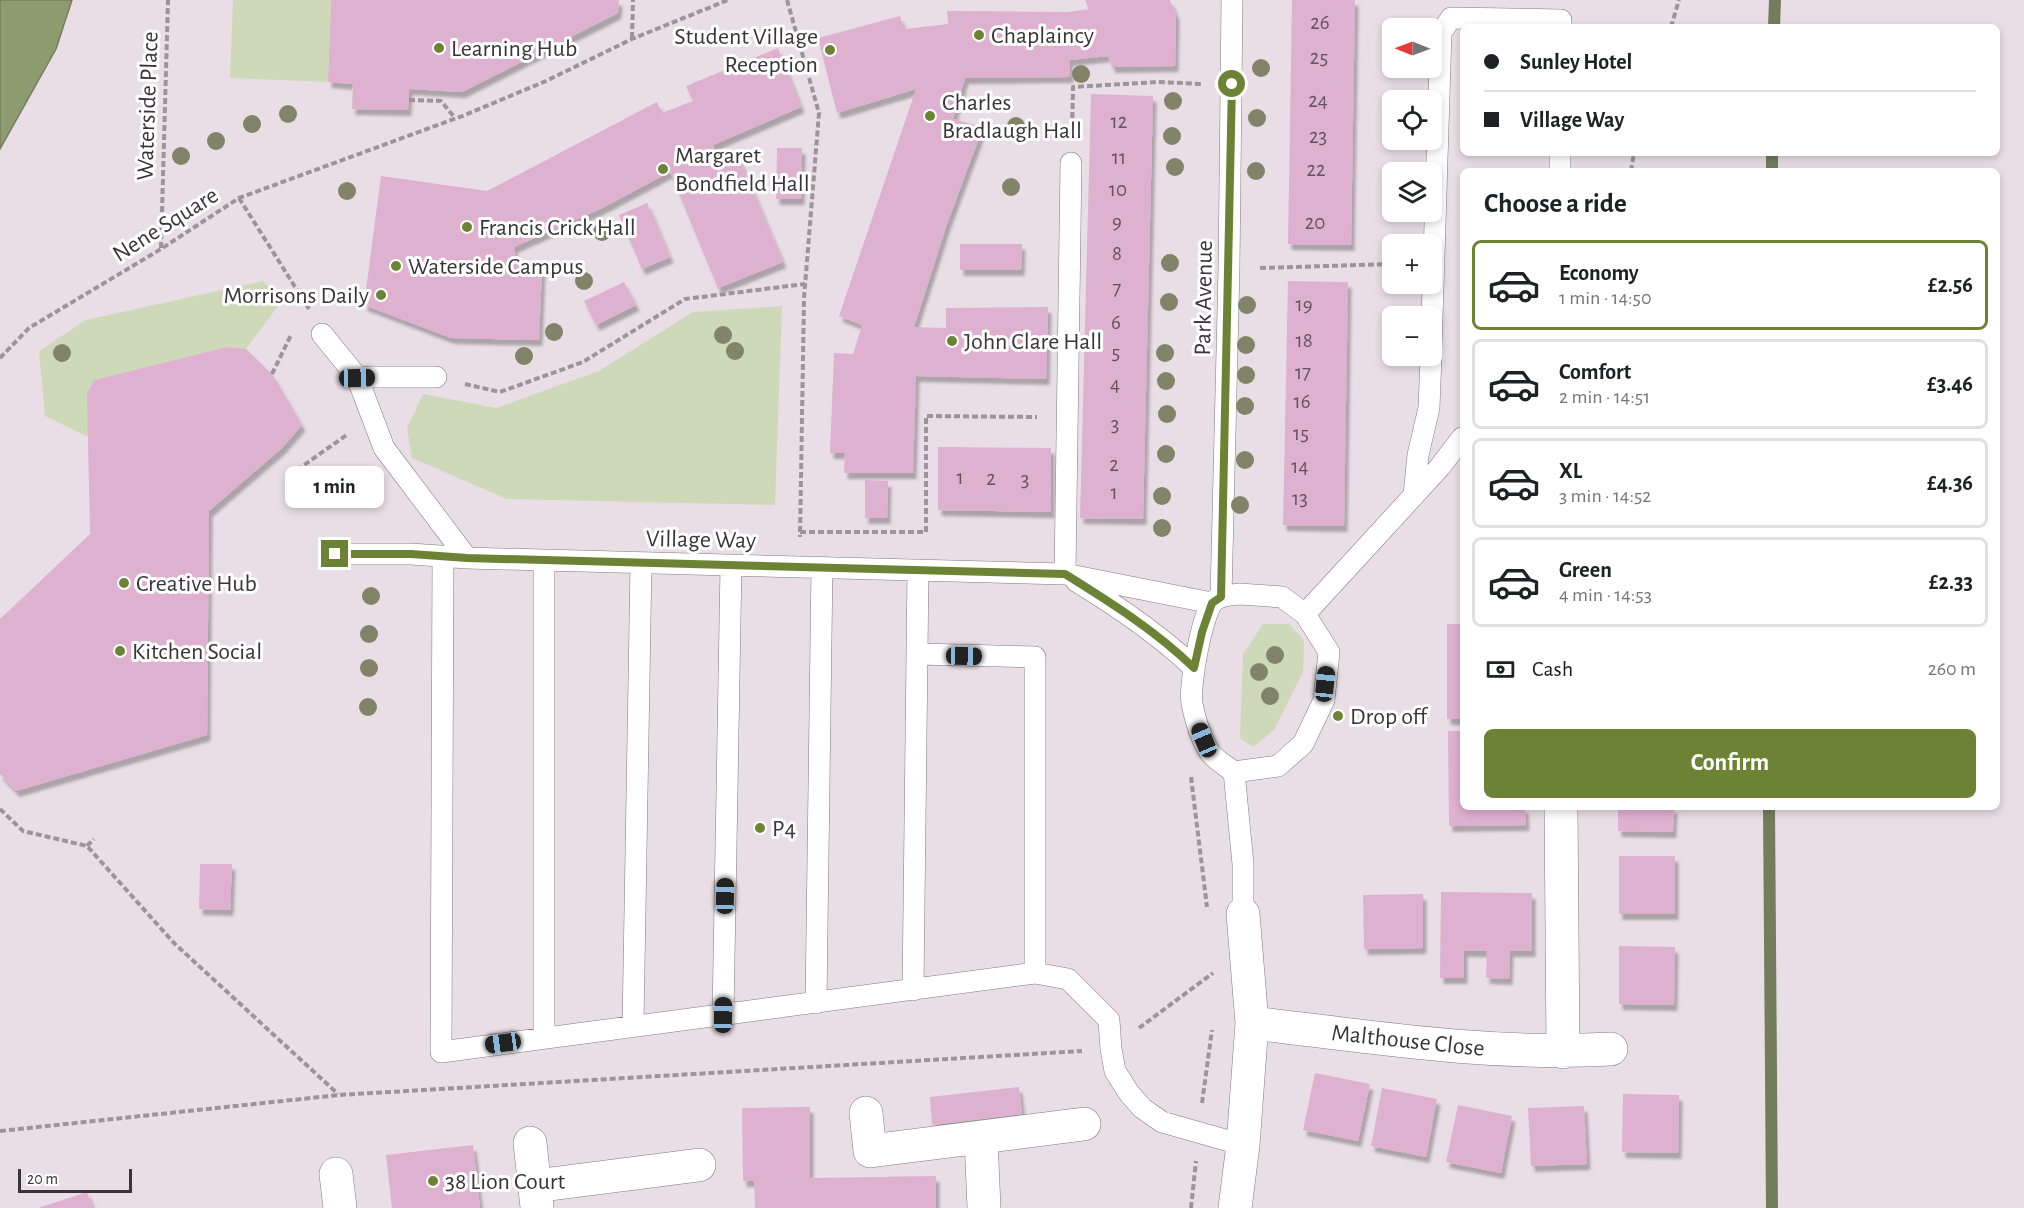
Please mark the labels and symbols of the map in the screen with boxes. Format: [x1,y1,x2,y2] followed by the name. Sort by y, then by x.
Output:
[1310,12,1330,33] house number: 26
[1382,18,1442,78] north arrow
[991,24,1094,48] place label: Chaplaincy
[674,25,818,77] place label: Student Village Reception
[972,28,986,42] marker: Chaplaincy
[133,31,163,181] street label: Waterside Place
[451,37,577,61] place label: Learning Hub
[432,41,446,55] marker: Learning Hub
[823,43,837,57] marker: Student Village Reception
[1310,47,1328,68] house number: 25
[1218,70,1245,97] route start
[1308,90,1328,111] house number: 24
[942,91,1082,143] place label: Charles Bradlaugh Hall
[923,109,937,123] marker: Charles Bradlaugh Hall
[1111,111,1127,132] house number: 12
[1309,126,1327,147] house number: 23
[675,144,810,196] place label: Margaret Bondfield Hall
[1112,147,1126,168] house number: 11
[1306,159,1326,180] house number: 22
[656,162,670,176] marker: Margaret Bondfield Hall
[1109,179,1127,200] house number: 10
[109,183,223,267] street label: Nene Square
[1112,211,1122,232] house number: 9
[1305,212,1325,233] house number: 20
[479,216,636,240] place label: Francis Crick Hall
[460,220,474,234] marker: Francis Crick Hall
[1191,240,1217,356] street label: Park Avenue
[1112,243,1122,264] house number: 8
[408,255,583,279] place label: Waterside Campus
[389,259,403,273] marker: Waterside Campus
[1113,278,1122,299] house number: 7
[223,284,369,308] place label: Morrisons Daily
[374,288,388,302] marker: Morrisons Daily
[1295,294,1313,315] house number: 19
[1111,312,1121,333] house number: 6
[964,330,1102,354] place label: John Clare Hall
[1295,330,1313,351] house number: 18
[945,334,959,348] marker: John Clare Hall
[1112,342,1120,363] house number: 5
[1295,362,1311,383] house number: 17
[339,369,375,387] car
[1110,374,1120,395] house number: 4
[1293,391,1311,412] house number: 16
[1111,414,1119,435] house number: 3
[1293,423,1309,444] house number: 15
[1109,454,1119,475] house number: 2
[1291,456,1309,477] house number: 14
[286,467,385,509] callout: 1 min
[956,467,964,488] house number: 1
[986,468,996,489] house number: 2
[1021,469,1029,490] house number: 3
[1110,482,1118,503] house number: 1
[1292,488,1308,509] house number: 13
[646,527,756,553] street label: Village Way
[321,540,348,567] route end
[136,572,257,596] place label: Creative Hub
[117,576,131,590] marker: Creative Hub
[132,640,262,664] place label: Kitchen Social
[113,644,127,658] marker: Kitchen Social
[946,647,982,665] car
[1314,665,1336,703] car
[1350,705,1429,729] place label: Drop off
[1331,709,1345,723] marker: Drop off
[1189,720,1219,760] car
[772,817,796,841] place label: P4
[753,821,767,835] marker: P4
[716,878,734,914] car
[714,997,732,1033] car
[1330,1021,1486,1061] street label: Malthouse Close
[484,1032,522,1054] car
[18,1166,132,1194] scale bar
[445,1170,565,1194] place label: 38 Lion Court
[426,1174,440,1188] marker: 38 Lion Court

